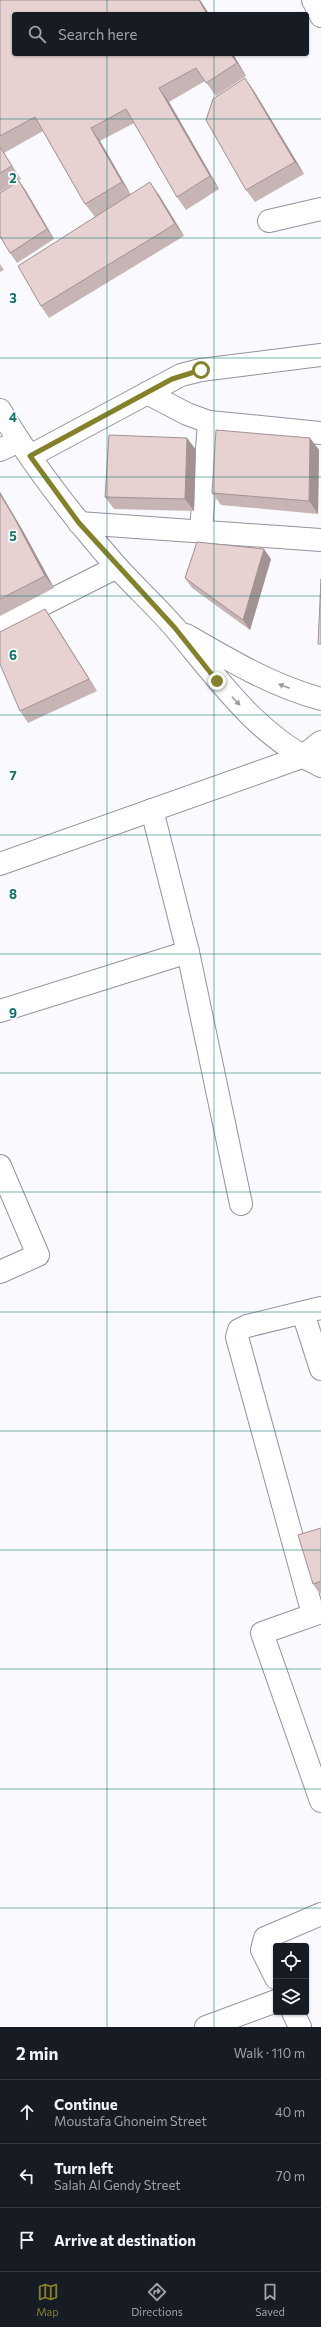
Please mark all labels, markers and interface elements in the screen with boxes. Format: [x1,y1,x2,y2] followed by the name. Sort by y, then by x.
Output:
[12,12,309,56] search box
[26,23,48,45] icon: search
[58,25,137,43] text: Search here
[9,170,17,186] text: 2
[9,290,17,306] text: 3
[192,361,210,379] route start
[9,409,17,425] text: 4
[9,528,17,544] text: 5
[9,647,17,663] text: 6
[208,672,226,690] route end
[278,683,290,689] one-way arrow
[231,696,241,706] one-way arrow
[9,767,17,783] text: 7
[9,886,17,902] text: 8
[9,1005,17,1021] text: 9
[273,1943,309,2015] map controls
[273,1943,309,1979] button: locate
[273,1979,309,2015] button: layers
[16,2043,58,2064] text: 2 min
[234,2045,305,2061] text: Walk · 110 m
[54,2095,118,2113] text: Continue
[16,2101,38,2123] icon: ahead
[275,2104,305,2120] text: 40 m
[54,2113,207,2129] text: Moustafa Ghoneim Street
[54,2159,113,2177] text: Turn left
[16,2165,38,2187] icon: left
[276,2168,305,2184] text: 70 m
[54,2177,181,2193] text: Salah Al Gendy Street
[16,2229,38,2251] icon: arrive
[54,2231,196,2249] text: Arrive at destination
[36,2281,59,2318] tab: Map
[131,2281,183,2318] tab: Directions
[255,2281,285,2318] tab: Saved

